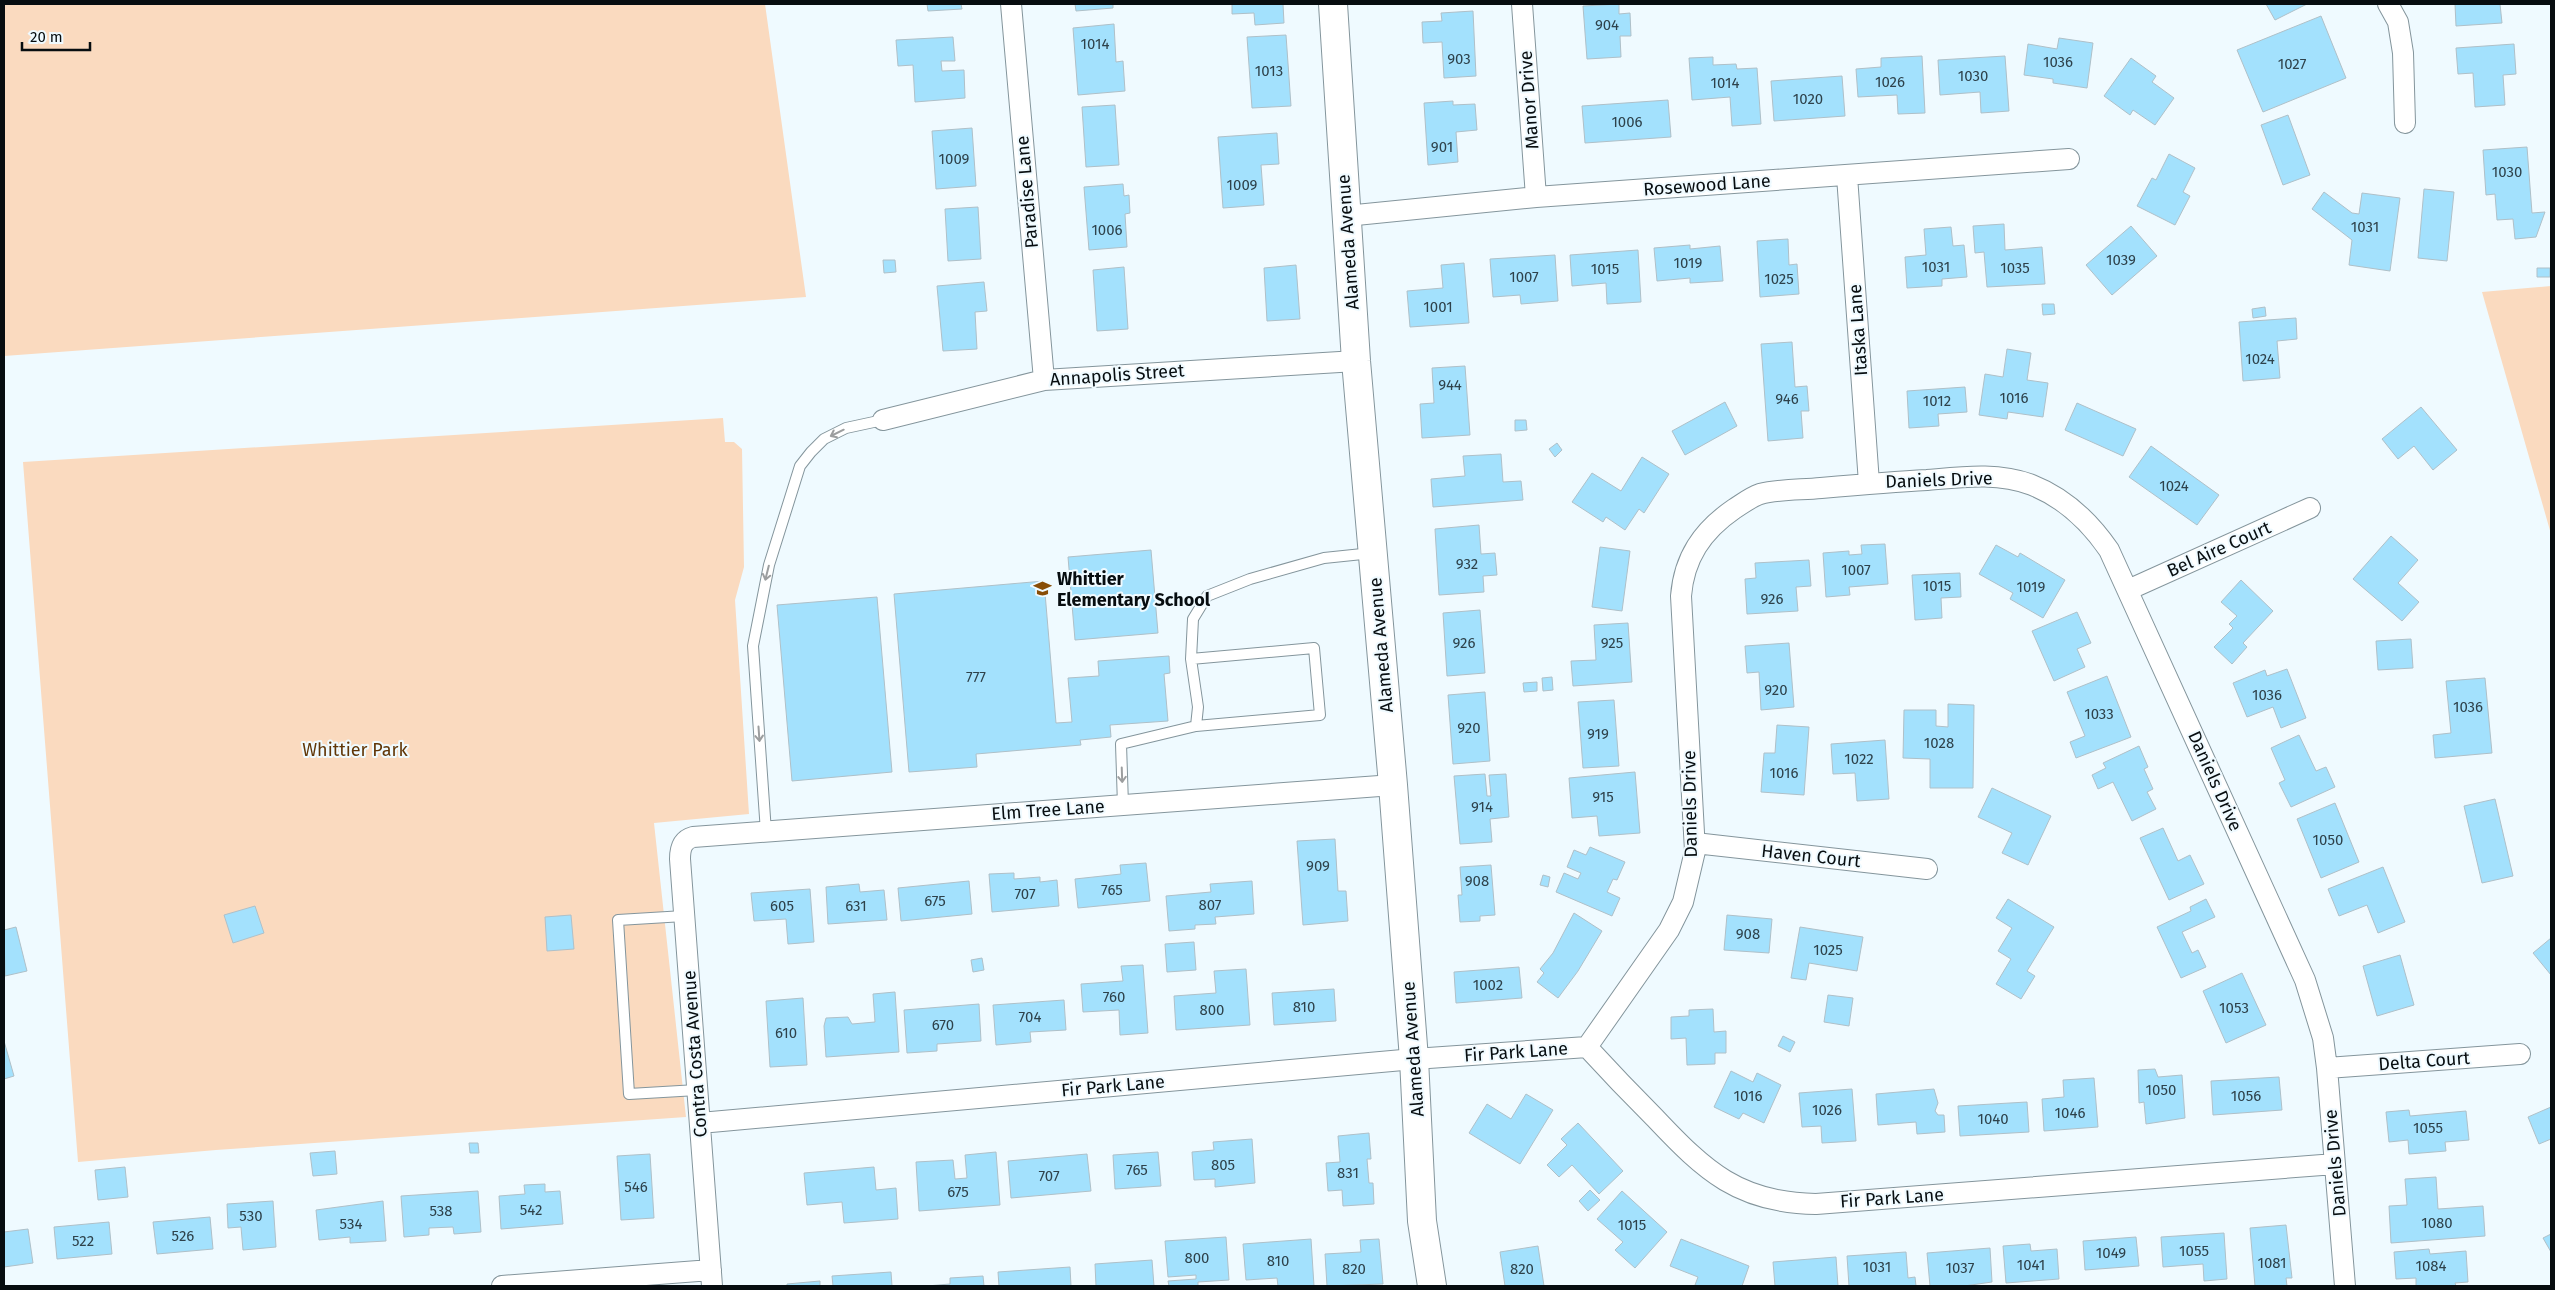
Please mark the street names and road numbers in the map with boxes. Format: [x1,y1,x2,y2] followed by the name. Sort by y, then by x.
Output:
[1515,50,1543,150] street label: Manor Drive
[1011,135,1043,249] street label: Paradise Lane
[1643,170,1771,200] street label: Rosewood Lane
[1332,174,1364,310] street label: Alameda Avenue
[1844,283,1872,377] street label: Itaska Lane
[1049,359,1185,391] street label: Annapolis Street
[1885,467,1993,493] street label: Daniels Drive
[2164,516,2275,582] street label: Bel Aire Court
[1364,577,1398,713] street label: Alameda Avenue
[2183,728,2247,834] street label: Daniels Drive
[1678,750,1702,858] street label: Daniels Drive
[991,795,1105,825] street label: Elm Tree Lane
[1760,840,1862,872] street label: Haven Court
[678,970,712,1138] street label: Contra Costa Avenue
[1397,981,1429,1117] street label: Alameda Avenue
[1463,1037,1569,1067] street label: Fir Park Lane
[2377,1047,2471,1075] street label: Delta Court
[1060,1071,1166,1101] street label: Fir Park Lane
[2319,1109,2351,1217] street label: Daniels Drive
[1839,1183,1945,1213] street label: Fir Park Lane

